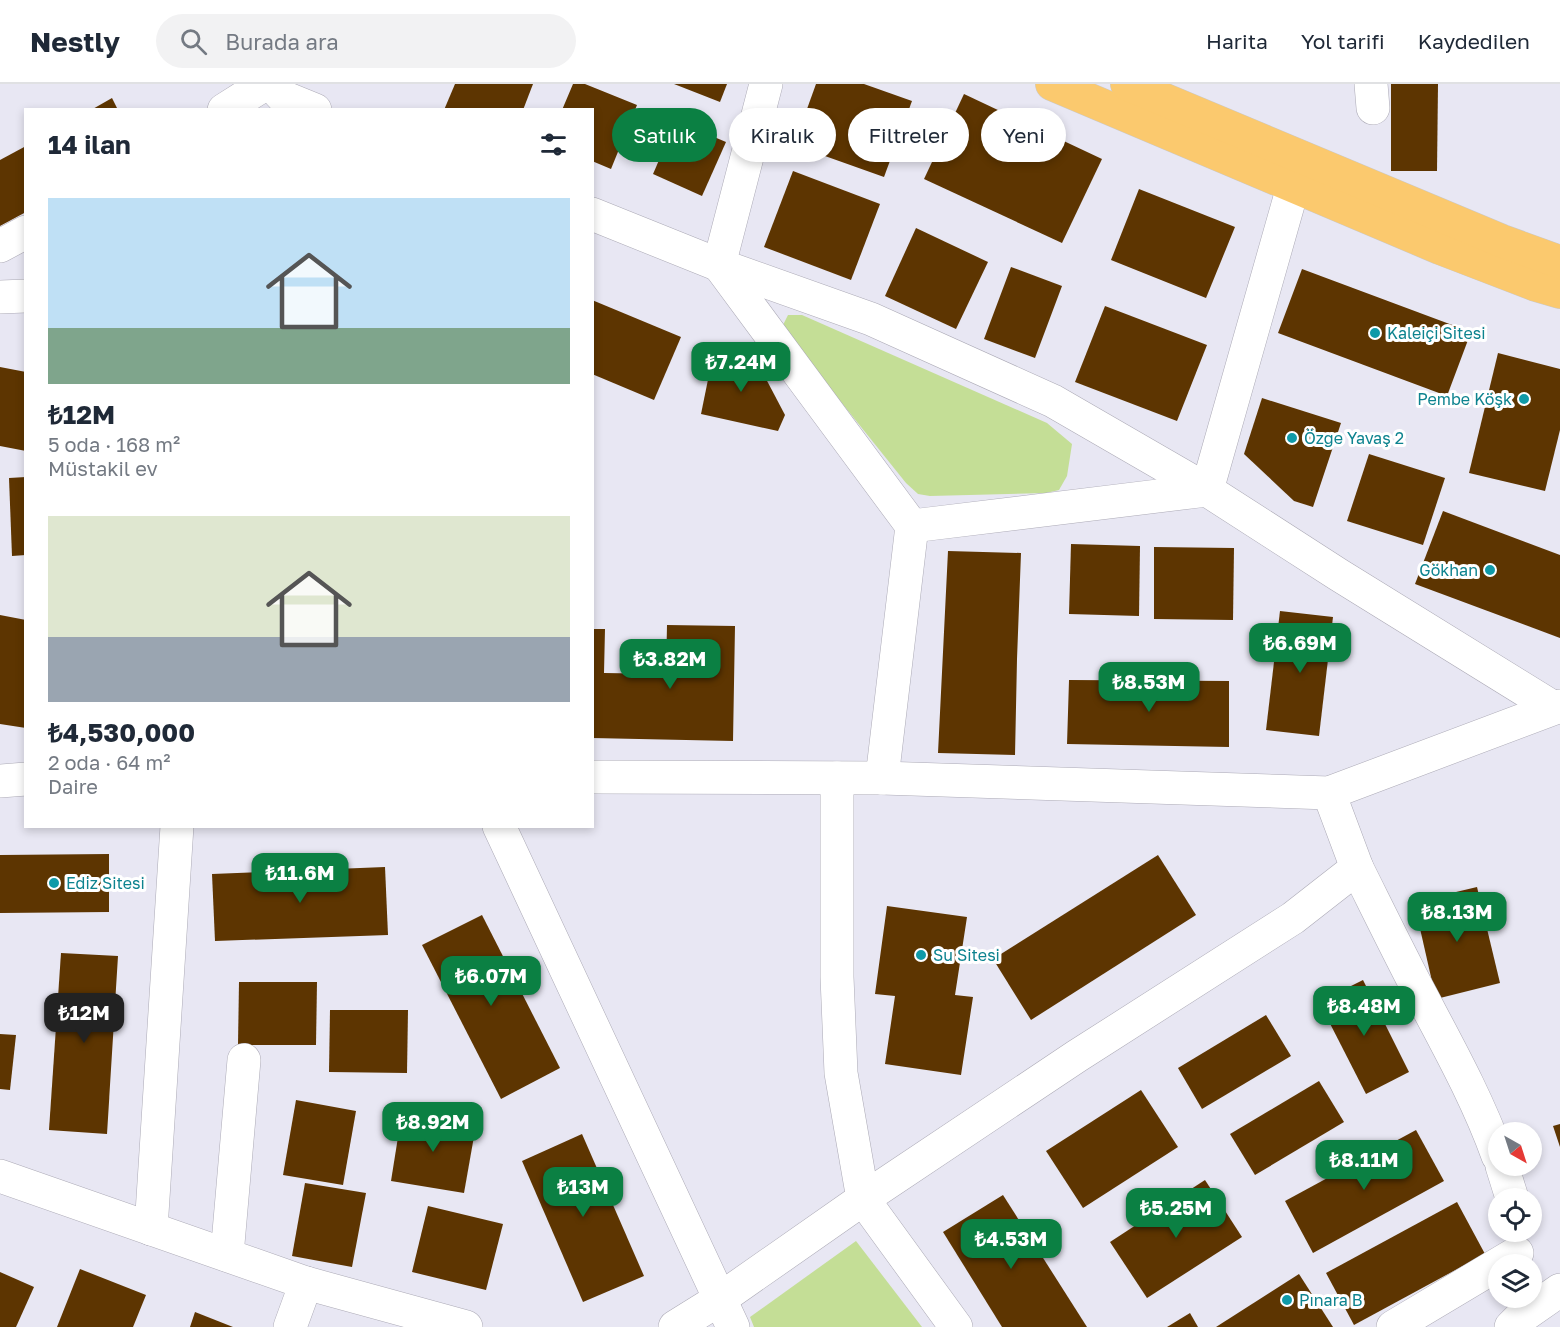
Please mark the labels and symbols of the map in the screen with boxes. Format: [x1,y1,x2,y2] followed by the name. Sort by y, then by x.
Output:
[1387,323,1485,343] place label: Kaleiçi Sitesi
[1368,326,1382,340] marker: Kaleiçi Sitesi
[692,342,790,393] pin: ₺7.24M
[1417,389,1512,409] place label: Pembe Köşk
[1517,392,1531,406] marker: Pembe Köşk
[1304,428,1404,448] place label: Özge Yavaş 2
[1285,431,1299,445] marker: Özge Yavaş 2
[1419,560,1478,580] place label: Gökhan
[1483,563,1497,577] marker: Gökhan
[1251,623,1349,674] pin: ₺6.69M
[621,639,719,690] pin: ₺3.82M
[1100,662,1198,713] pin: ₺8.53M
[251,853,349,904] pin: ₺11.6M
[66,873,145,893] place label: Ediz Sitesi
[47,876,61,890] marker: Ediz Sitesi
[1408,892,1506,943] pin: ₺8.13M
[933,945,1000,965] place label: Su Sitesi
[914,948,928,962] marker: Su Sitesi
[442,956,540,1007] pin: ₺6.07M
[1315,986,1413,1037] pin: ₺8.48M
[48,993,120,1044] pin: ₺12M
[384,1102,482,1153] pin: ₺8.92M
[1488,1122,1542,1176] north arrow
[1315,1140,1413,1191] pin: ₺8.11M
[547,1167,619,1218] pin: ₺13M
[1127,1188,1225,1239] pin: ₺5.25M
[962,1219,1060,1270] pin: ₺4.53M
[1299,1290,1363,1310] place label: Pınara B
[1280,1293,1294,1307] marker: Pınara B

